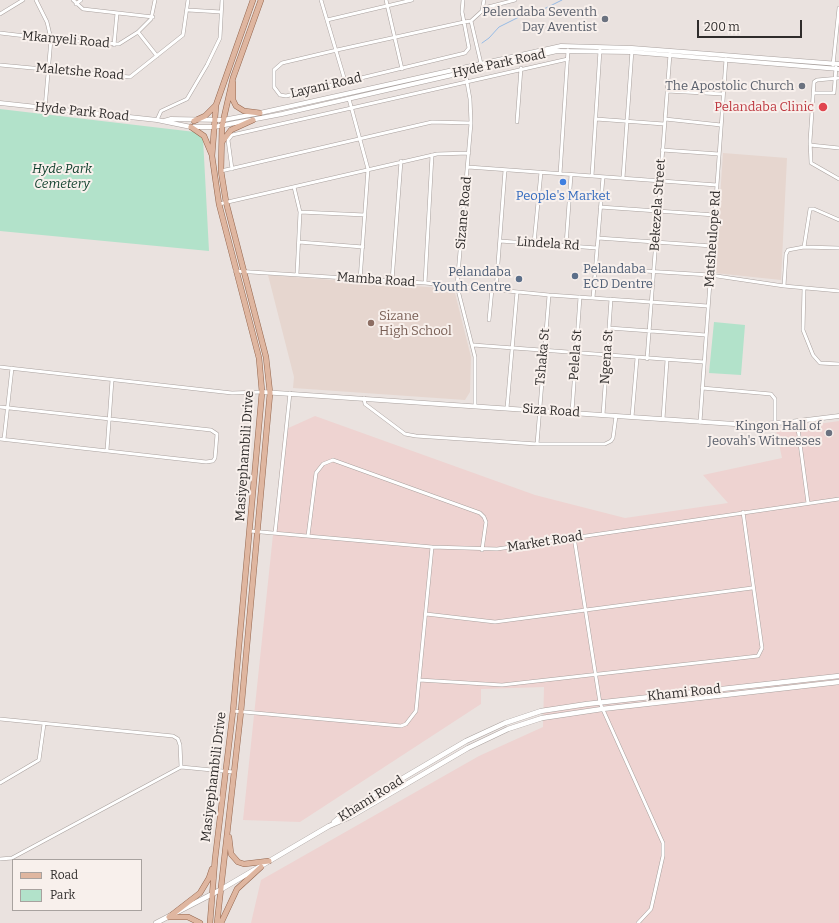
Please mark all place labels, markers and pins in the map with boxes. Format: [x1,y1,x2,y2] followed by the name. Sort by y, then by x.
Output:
[482,4,597,35] place label: Pelendaba Seventh Day Aventist
[600,14,610,24] marker: Pelendaba Seventh Day Aventist
[665,78,794,94] place label: The Apostolic Church
[797,81,807,91] marker: The Apostolic Church
[714,99,814,115] place label: Pelandaba Clinic
[817,101,829,113] marker: Pelandaba Clinic
[558,177,568,187] marker: People's Market
[516,188,610,204] place label: People's Market
[583,261,653,292] place label: Pelandaba ECD Dentre
[432,264,511,295] place label: Pelandaba Youth Centre
[570,271,580,281] marker: Pelandaba ECD Dentre
[514,274,524,284] marker: Pelandaba Youth Centre
[379,308,452,339] place label: Sizane High School
[366,318,376,328] marker: Sizane High School
[708,418,821,449] place label: Kingon Hall of Jeovah's Witnesses
[824,428,834,438] marker: Kingon Hall of Jeovah's Witnesses

